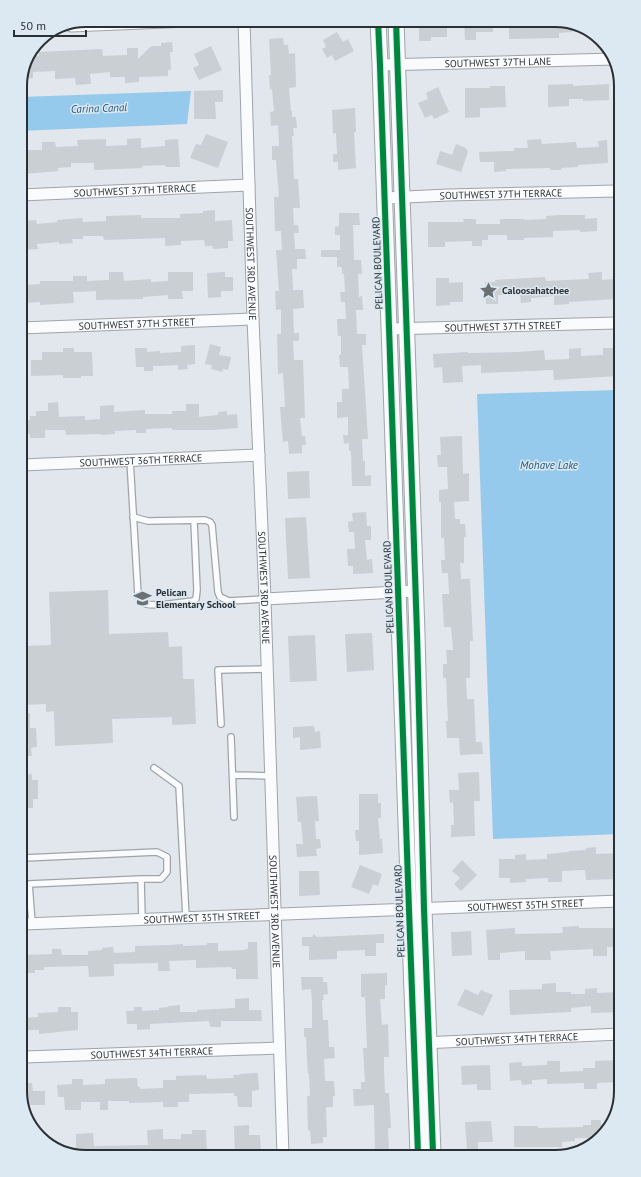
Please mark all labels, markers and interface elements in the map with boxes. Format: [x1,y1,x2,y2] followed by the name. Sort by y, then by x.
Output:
[14,12,86,38] scale bar
[20,18,46,33] text: 50 m
[444,55,552,70] street label: SOUTHWEST 37TH LANE
[71,100,127,116] water label: Carina Canal
[73,181,196,200] street label: SOUTHWEST 37TH TERRACE
[439,186,562,202] street label: SOUTHWEST 37TH TERRACE
[243,207,259,321] street label: SOUTHWEST 3RD AVENUE
[369,216,386,310] street label: PELICAN BOULEVARD
[479,280,499,300] place icon: Caloosahatchee
[502,284,569,297] place label: Caloosahatchee
[78,315,196,333] street label: SOUTHWEST 37TH STREET
[444,318,562,335] street label: SOUTHWEST 37TH STREET
[79,451,202,470] street label: SOUTHWEST 36TH TERRACE
[520,458,578,472] water label: Mohave Lake
[255,531,272,644] street label: SOUTHWEST 3RD AVENUE
[380,540,397,634] street label: PELICAN BOULEVARD
[156,586,236,611] place label: Pelican Elementary School
[133,588,153,608] school or university icon: Pelican Elementary School
[266,855,283,968] street label: SOUTHWEST 3RD AVENUE
[391,864,408,958] street label: PELICAN BOULEVARD
[467,896,585,914] street label: SOUTHWEST 35TH STREET
[143,909,261,926] street label: SOUTHWEST 35TH STREET
[455,1030,578,1048] street label: SOUTHWEST 34TH TERRACE
[90,1044,213,1062] street label: SOUTHWEST 34TH TERRACE

